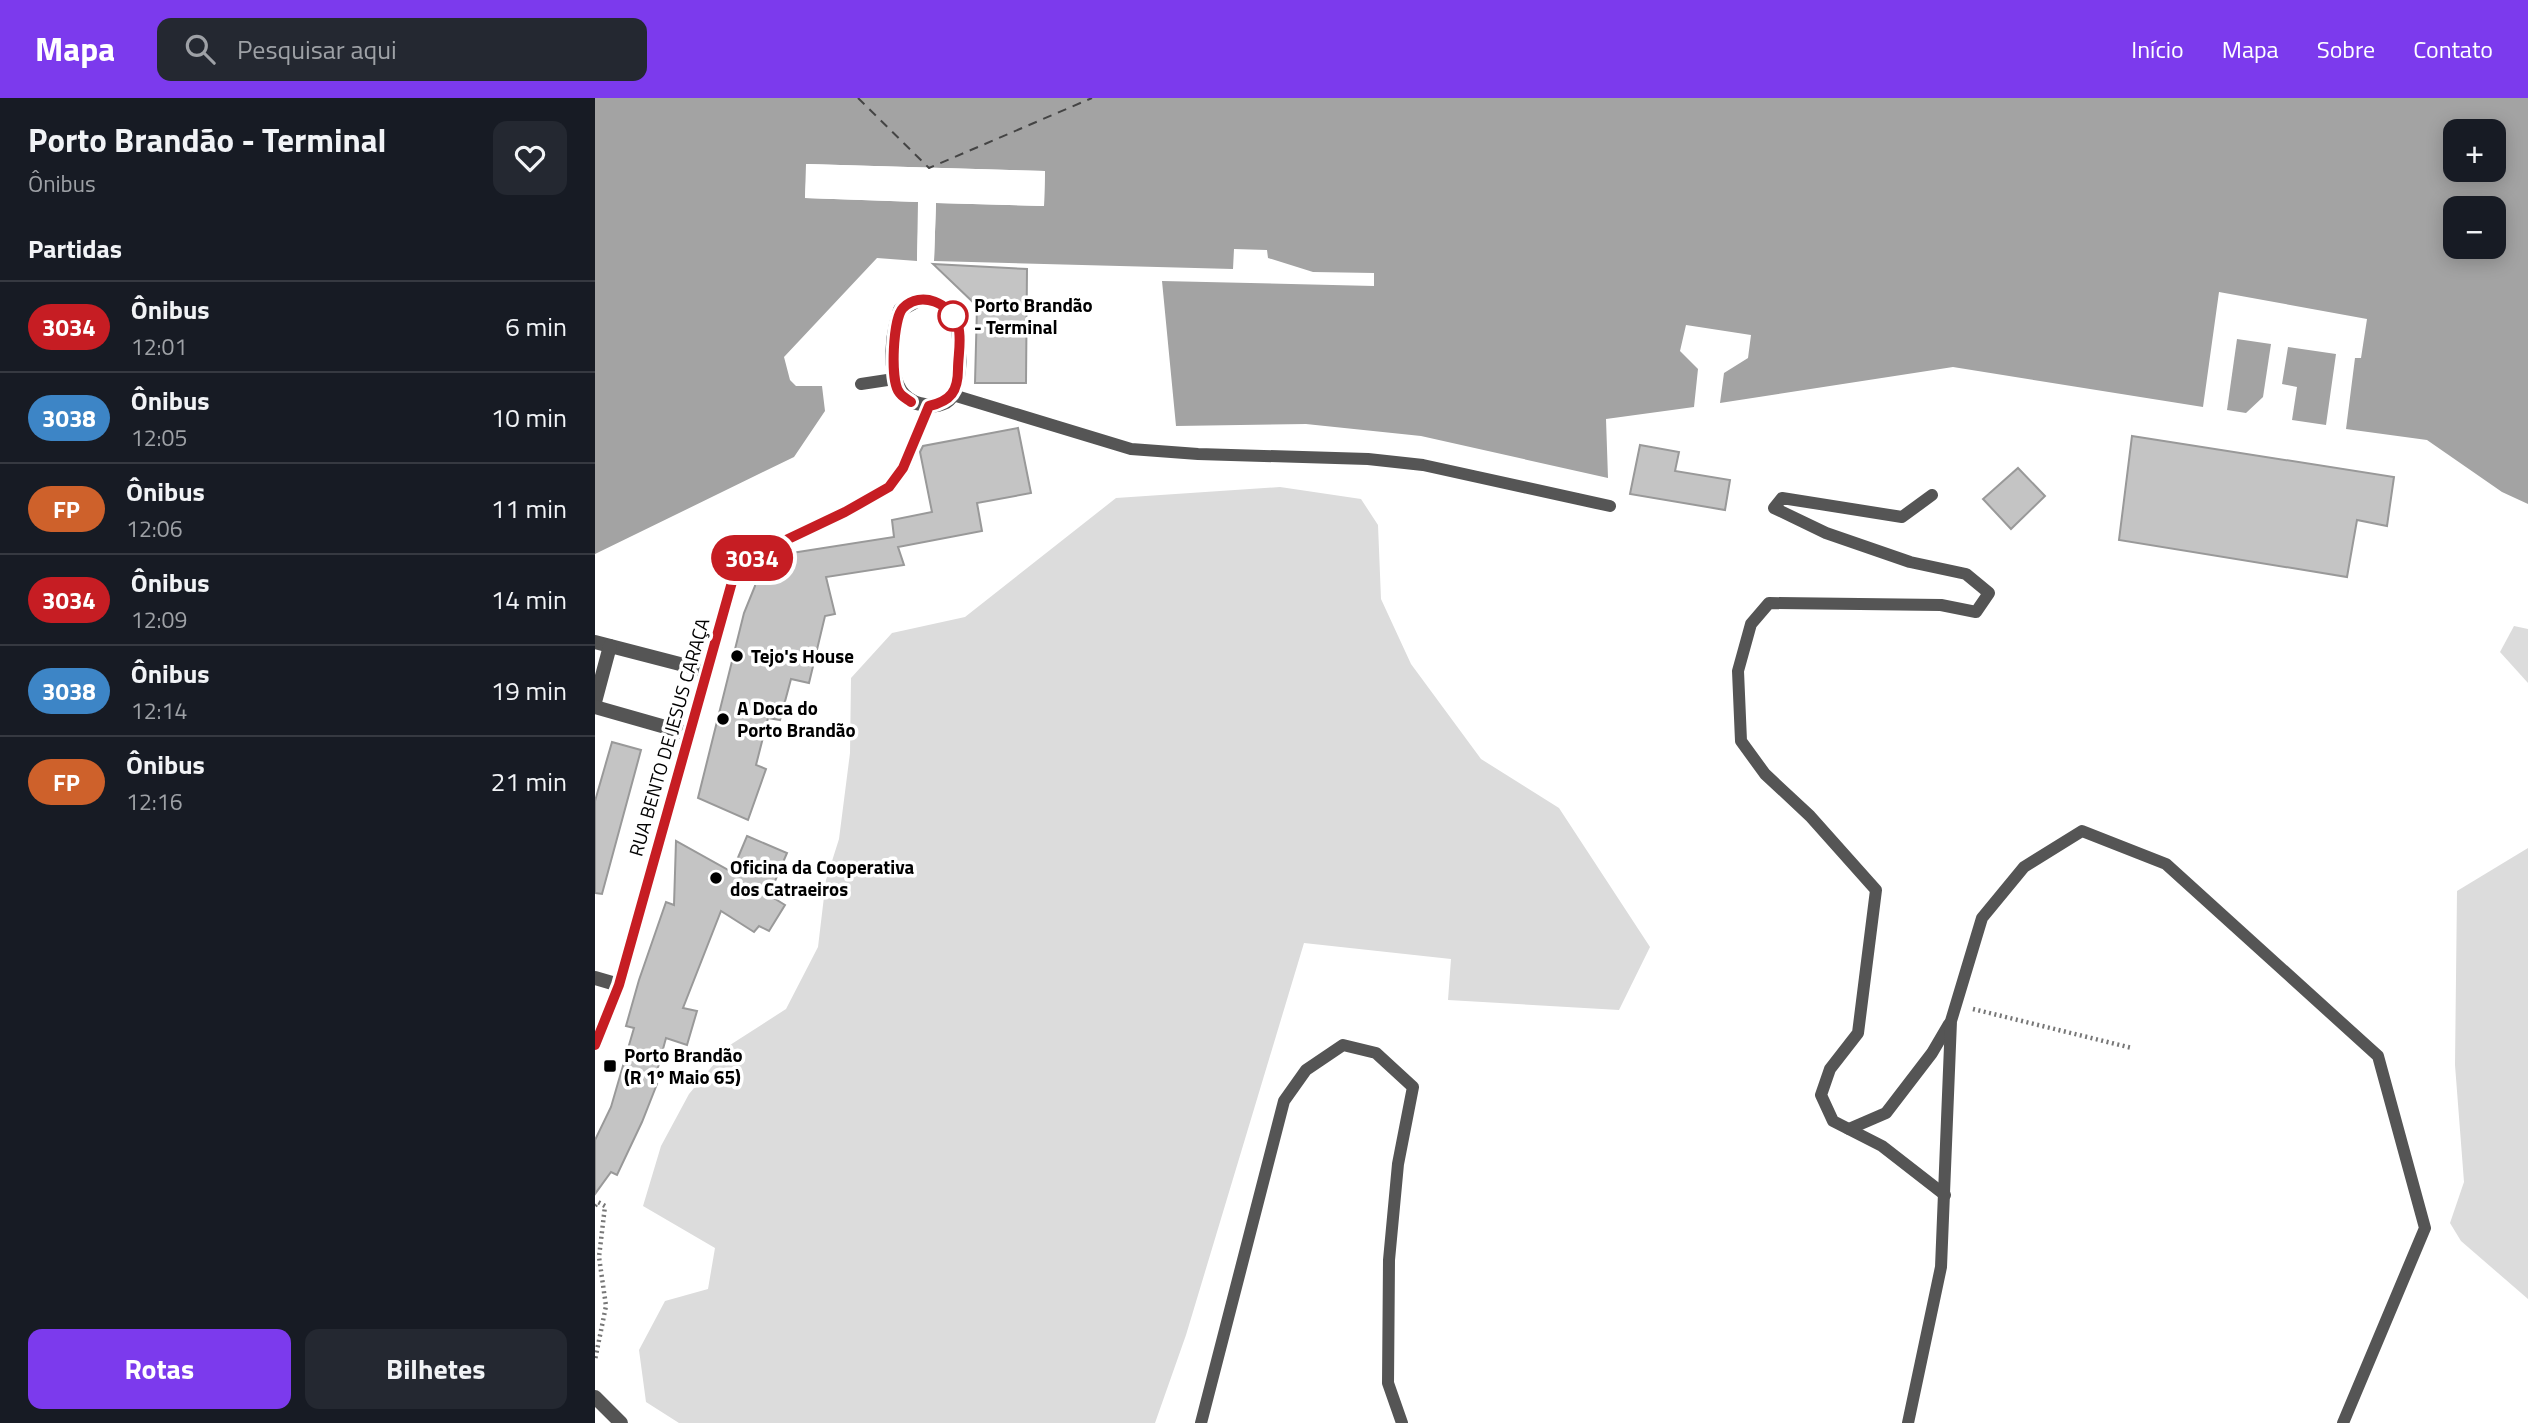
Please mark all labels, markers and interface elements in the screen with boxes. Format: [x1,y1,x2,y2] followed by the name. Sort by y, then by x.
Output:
[157,18,647,81] search box
[35,24,115,74] text: Mapa
[181,30,219,68] icon: search
[237,30,397,69] text: Pesquisar aqui
[2131,31,2184,67] text: Início
[2222,31,2279,67] text: Mapa
[2317,31,2375,67] text: Sobre
[2413,31,2493,67] text: Contato
[28,115,387,165] text: Porto Brandão - Terminal
[2443,119,2506,259] map controls
[2443,119,2506,182] button: +
[493,121,567,195] button: heart
[28,166,96,201] text: Ônibus
[2443,196,2506,259] button: −
[28,229,122,268] text: Partidas
[131,290,210,329] text: Ônibus
[974,290,1093,341] place label: Porto Brandão - Terminal
[938,301,968,331] marker: Porto Brandão - Terminal
[505,307,567,346] text: 6 min
[42,309,96,345] text: 3034
[131,329,187,364] text: 12:01
[131,381,210,420] text: Ônibus
[491,398,567,437] text: 10 min
[42,400,96,436] text: 3038
[131,420,187,455] text: 12:05
[126,472,205,511] text: Ônibus
[491,489,567,528] text: 11 min
[53,491,80,527] text: FP
[126,511,183,546] text: 12:06
[703,535,801,581] line badge: 3034
[725,540,779,576] text: 3034
[131,563,210,602] text: Ônibus
[491,580,567,619] text: 14 min
[42,582,96,618] text: 3034
[131,602,187,637] text: 12:09
[621,614,716,859] street label: RUA BENTO DE JESUS CARAÇA
[751,641,854,670] place label: Tejo's House
[729,648,745,664] marker: Tejo's House
[131,654,210,693] text: Ônibus
[491,671,567,710] text: 19 min
[42,673,96,709] text: 3038
[131,693,187,728] text: 12:14
[737,693,856,744] place label: A Doca do Porto Brandão
[715,711,731,727] marker: A Doca do Porto Brandão
[126,745,205,784] text: Ônibus
[491,762,567,801] text: 21 min
[53,764,80,800] text: FP
[126,784,183,819] text: 12:16
[730,852,915,903] place label: Oficina da Cooperativa dos Catraeiros
[708,870,724,886] marker: Oficina da Cooperativa dos Catraeiros
[624,1040,743,1091] place label: Porto Brandão (R 1º Maio 65)
[602,1058,618,1074] marker: Porto Brandão (R 1º Maio 65)
[28,1329,291,1409] button: Rotas
[305,1329,567,1409] button: Bilhetes

